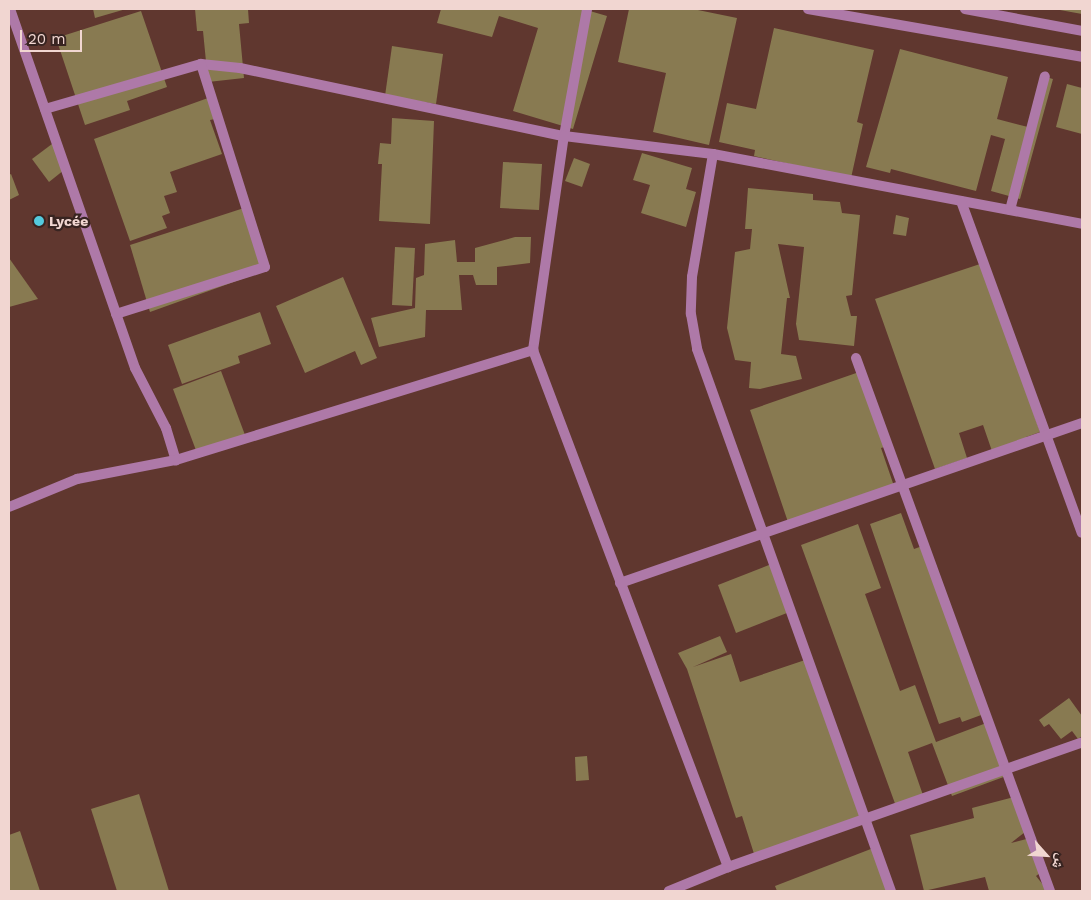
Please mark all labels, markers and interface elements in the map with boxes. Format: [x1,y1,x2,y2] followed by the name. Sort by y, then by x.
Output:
[22,20,85,52] scale bar
[28,30,66,48] text: 20 m
[49,213,88,229] place label: Lycée
[33,215,45,227] marker: Lycée
[1021,830,1071,880] north arrow
[1049,851,1070,872] text: ش

